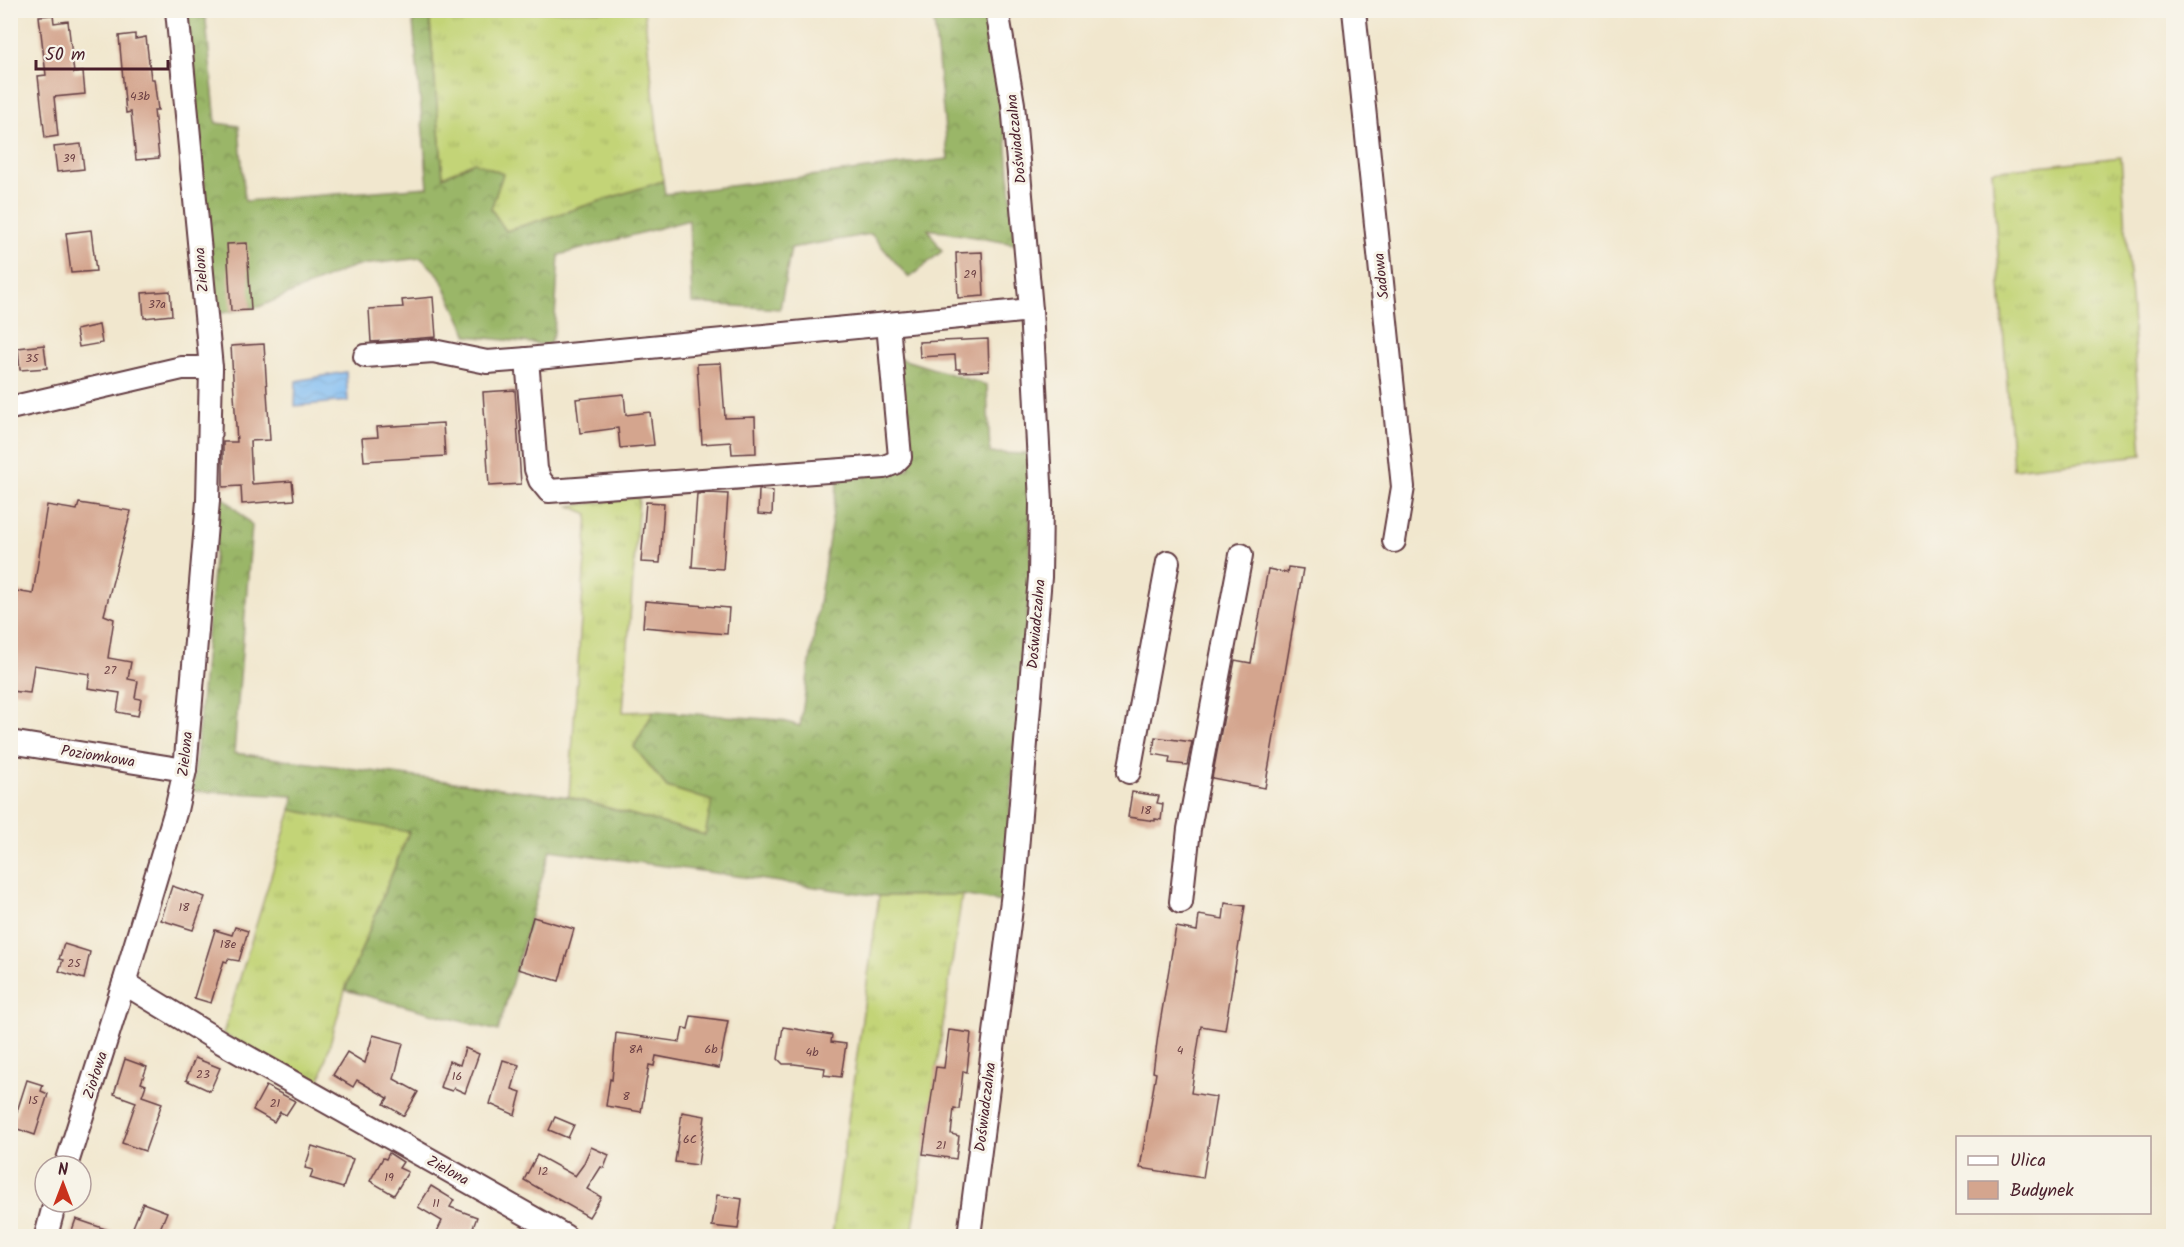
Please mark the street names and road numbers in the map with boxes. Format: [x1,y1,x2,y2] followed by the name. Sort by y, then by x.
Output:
[1000,93,1034,185] street label: Doświadczalna
[188,246,216,293] street label: Zielona
[1368,252,1396,300] street label: Sadowa
[1021,578,1053,670] street label: Doświadczalna
[172,730,200,778] street label: Zielona
[59,739,137,775] street label: Poziomkowa
[77,1048,115,1102] street label: Ziołowa
[969,1061,1003,1153] street label: Doświadczalna
[422,1149,473,1192] street label: Zielona

